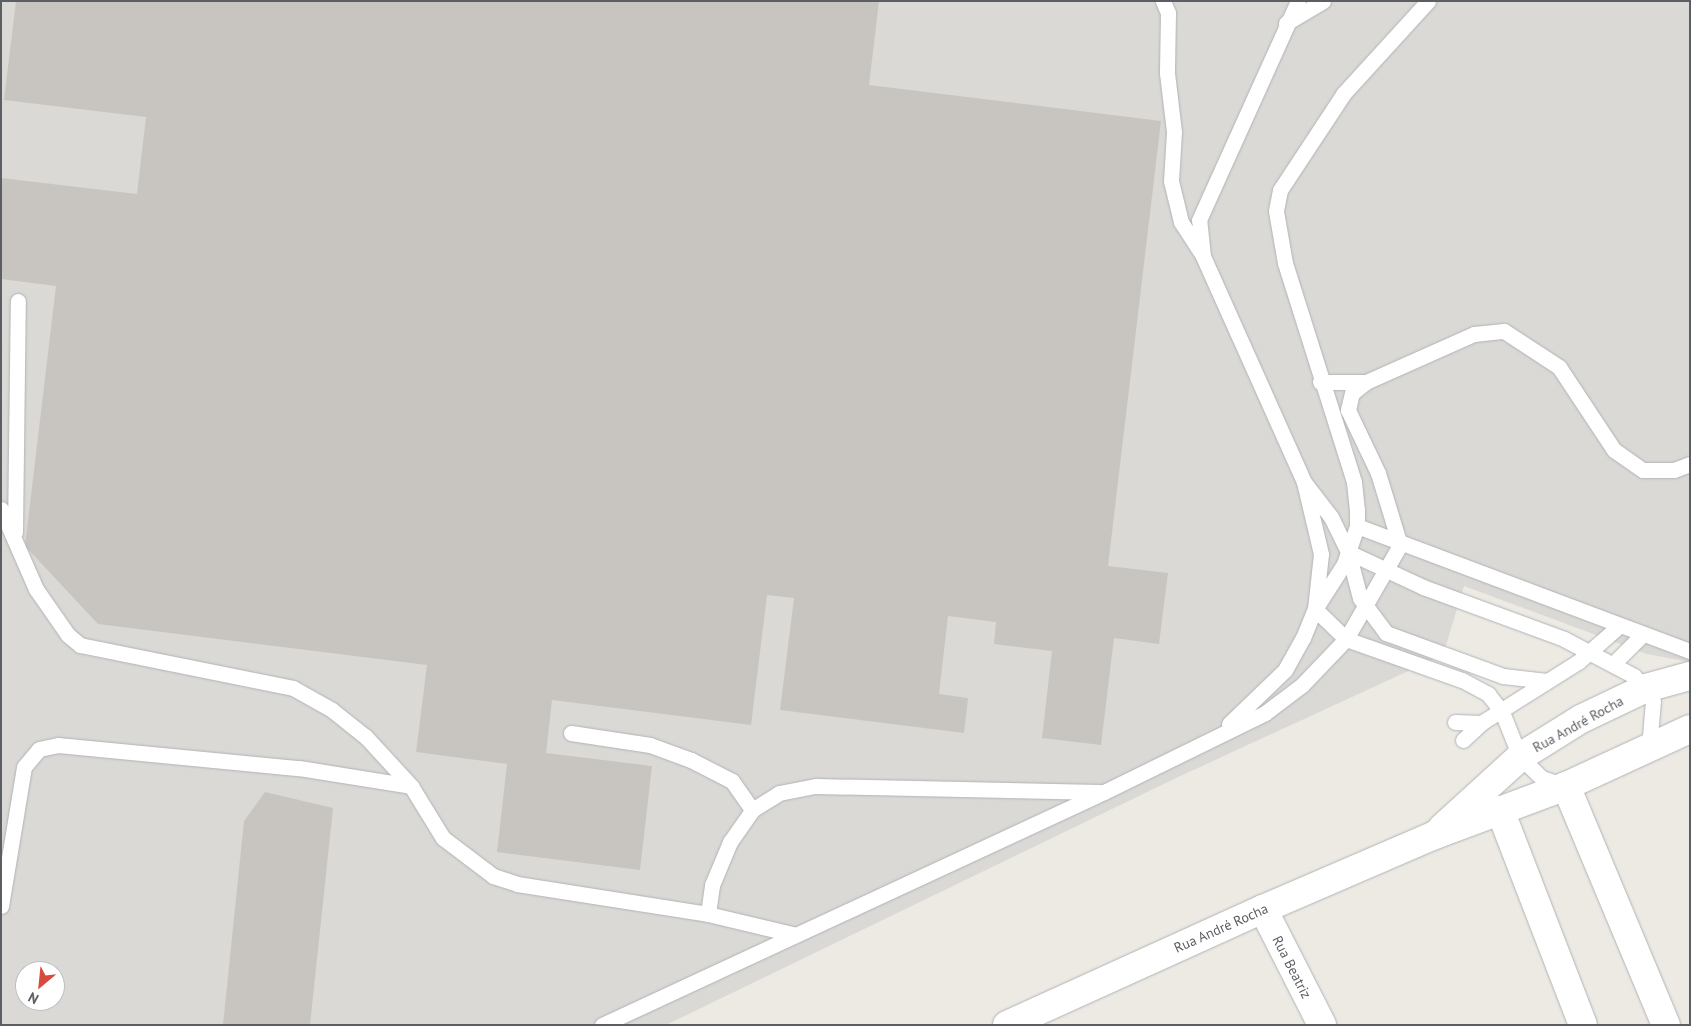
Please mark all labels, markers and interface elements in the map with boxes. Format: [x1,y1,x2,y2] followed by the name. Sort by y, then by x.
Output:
[1530,692,1626,756] street label: Rua André Rocha
[1171,900,1271,956] street label: Rua André Rocha
[1269,933,1315,1001] street label: Rua Beatriz
[15,961,65,1011] north arrow
[25,988,42,1008] text: N

